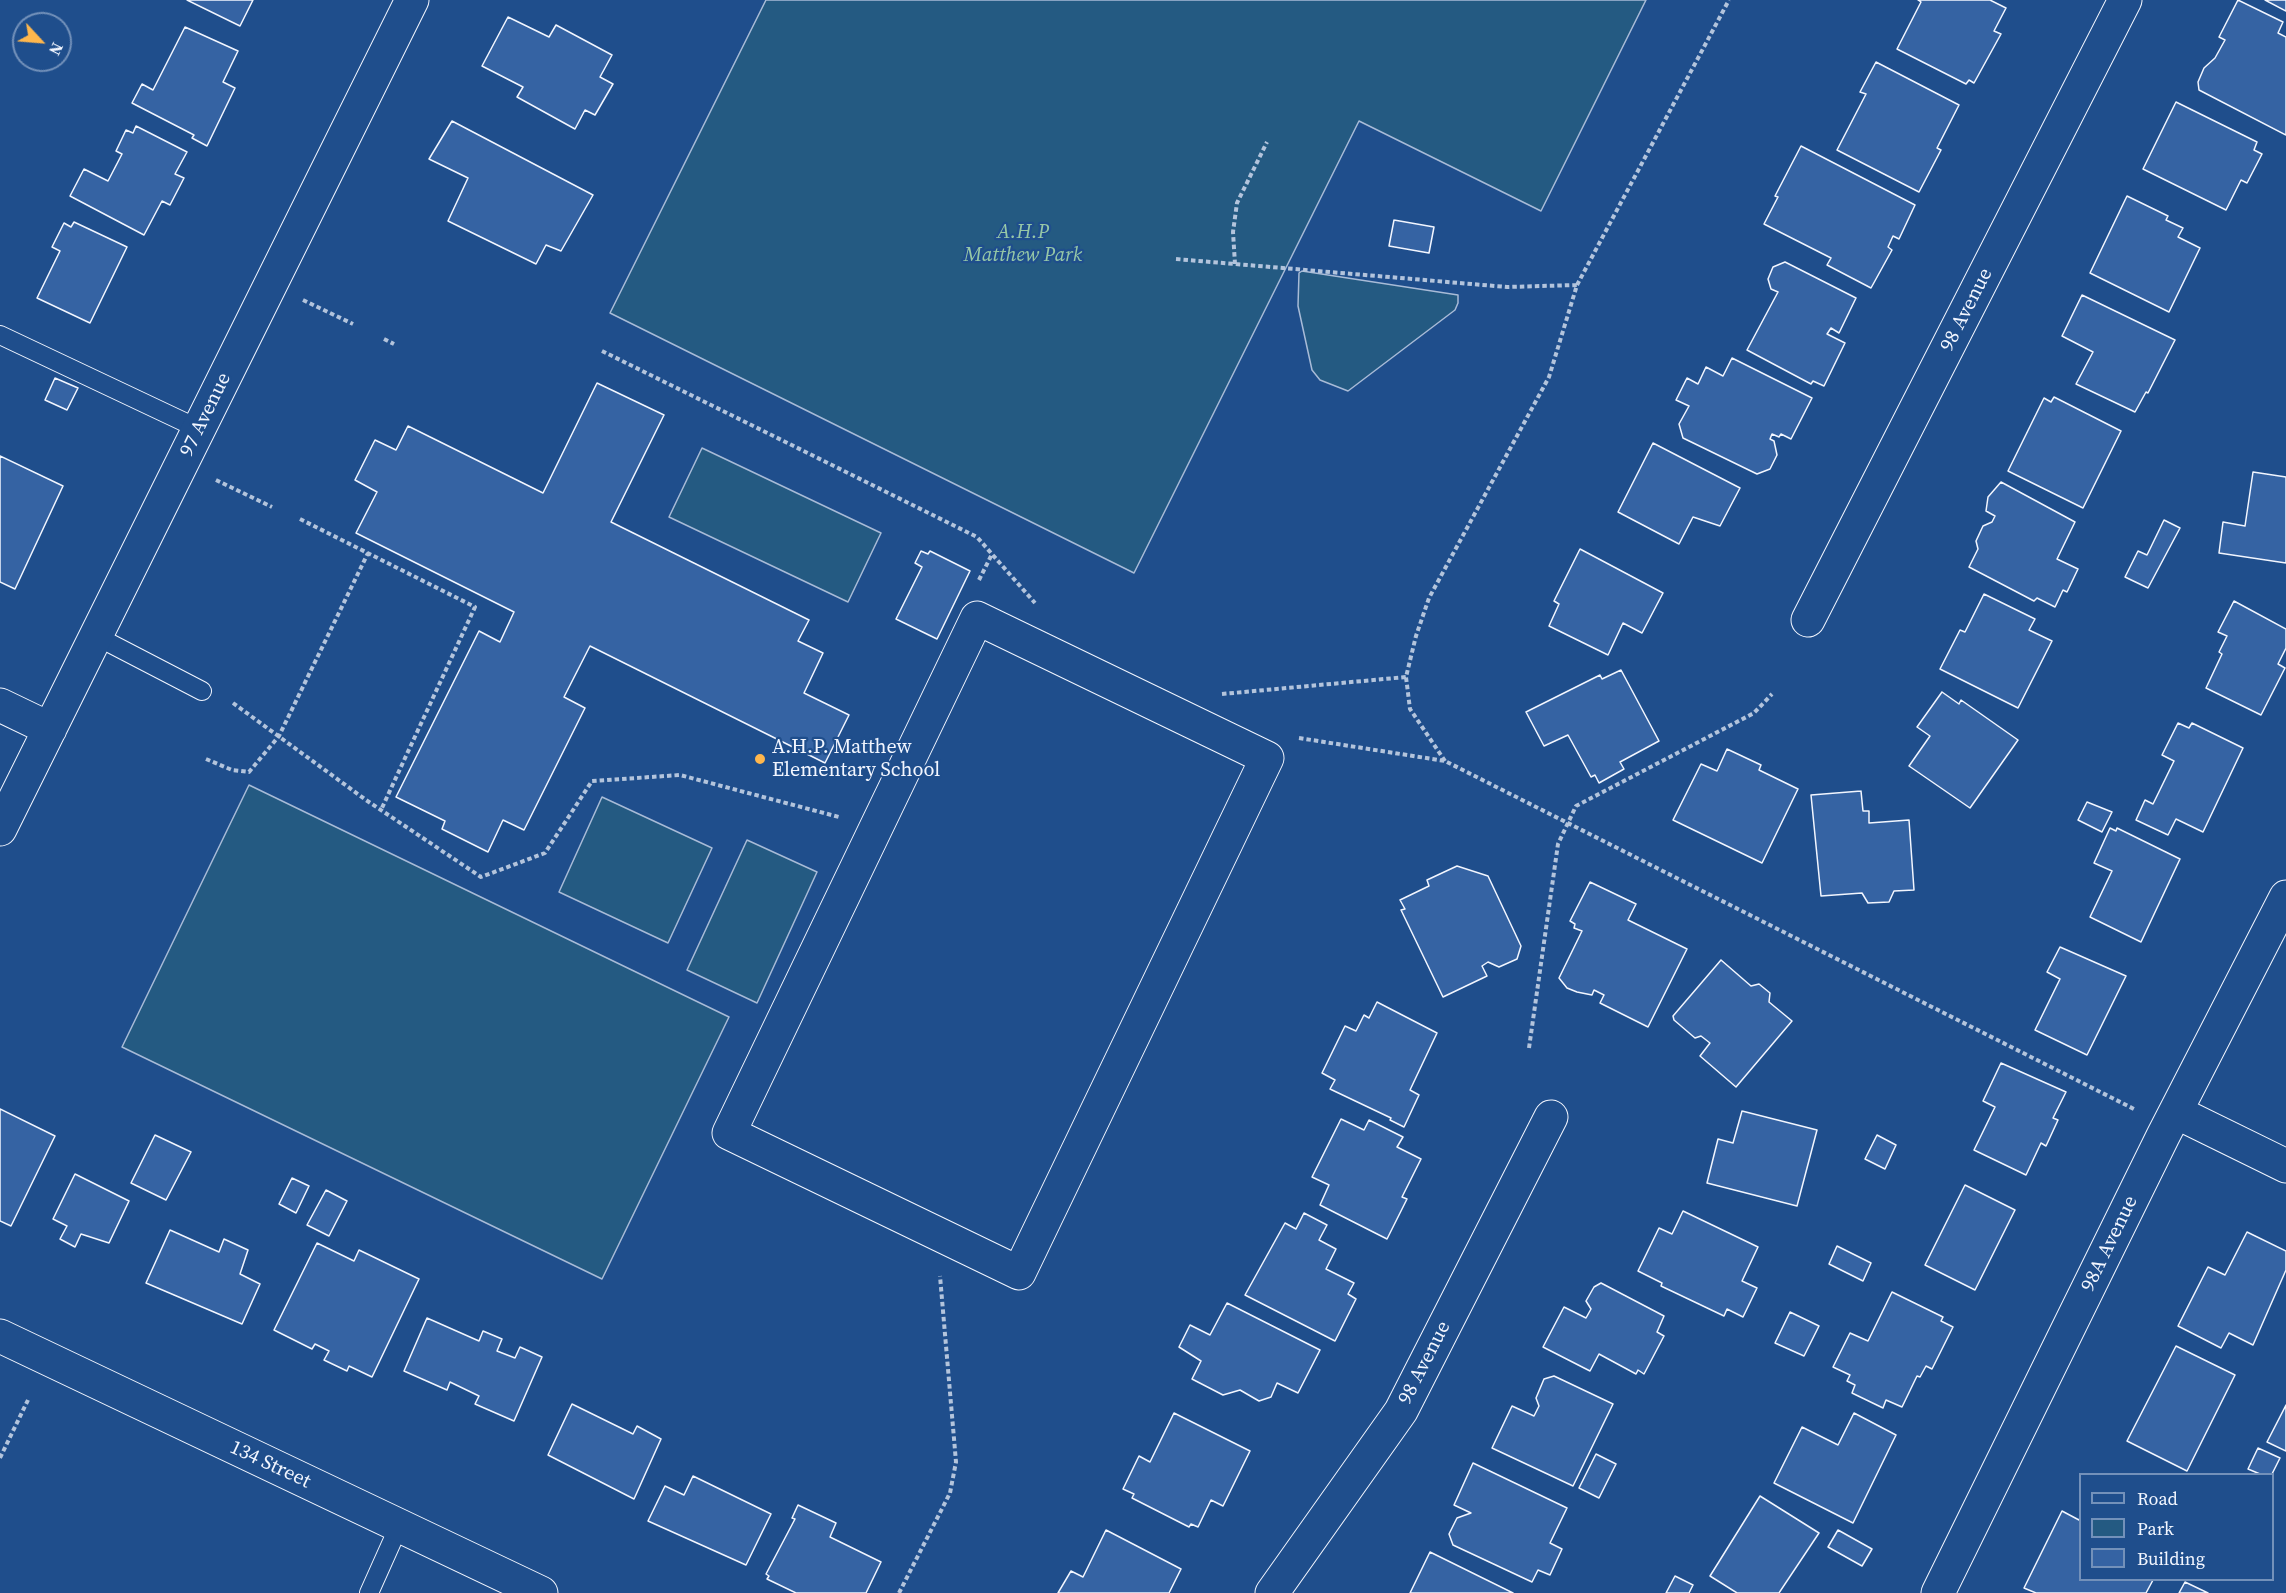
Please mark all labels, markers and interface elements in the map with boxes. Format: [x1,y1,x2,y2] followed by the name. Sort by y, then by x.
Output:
[12,12,72,72] north arrow
[44,39,69,59] text: N
[964,221,1082,268] park label: A.H.P Matthew Park
[1936,264,1998,356] street label: 98 Avenue
[175,369,237,461] street label: 97 Avenue
[772,736,940,783] place label: A.H.P. Matthew Elementary School
[753,752,767,766] marker: A.H.P. Matthew Elementary School
[2077,1192,2143,1296] street label: 98A Avenue
[1394,1317,1456,1409] street label: 98 Avenue
[226,1436,314,1494] street label: 134 Street
[2079,1473,2274,1581] legend
[2137,1486,2178,1511] text: Road
[2137,1516,2174,1541] text: Park
[2137,1546,2205,1571] text: Building

